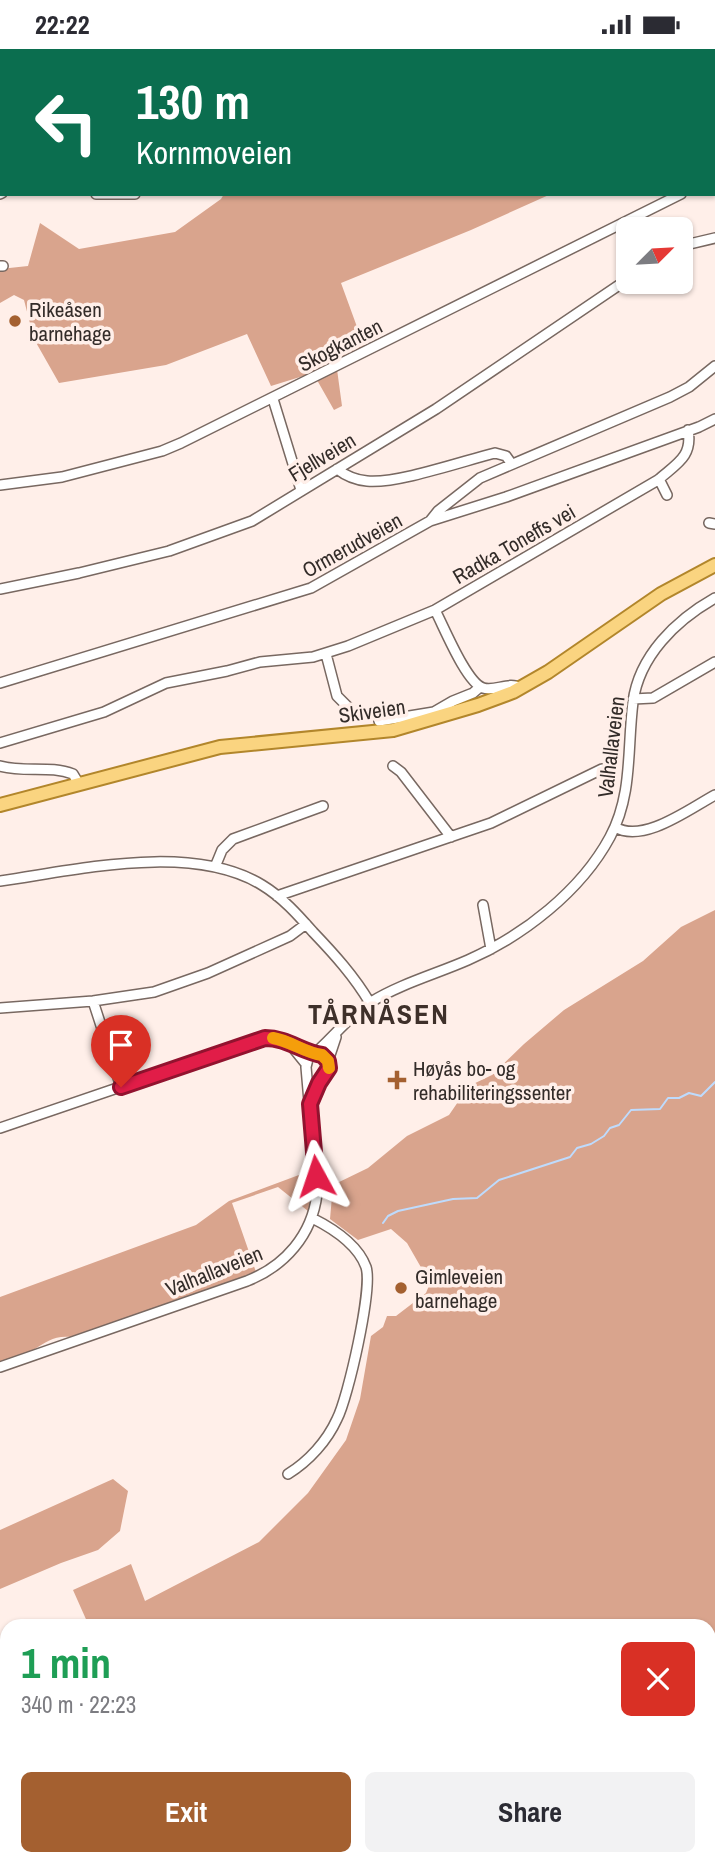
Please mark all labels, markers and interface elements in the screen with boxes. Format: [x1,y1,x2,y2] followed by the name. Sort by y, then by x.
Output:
[35,7,90,42] text: 22:22
[136,68,250,134] text: 130 m
[21,77,112,168] icon: left
[136,131,292,174] text: Kornmoveien
[616,217,693,294] north arrow
[616,217,693,294] map controls
[29,295,111,348] place label: Rikeåsen barnehage
[293,311,387,379] street label: Skogkanten
[7,313,23,329] marker: Rikeåsen barnehage
[283,426,361,488] street label: Fjellveien
[447,497,581,591] street label: Radka Toneffs vei
[297,506,407,584] street label: Ormerudveien
[337,692,407,730] street label: Skiveien
[590,695,632,799] street label: Valhallaveien
[308,995,450,1033] district label: TÅRNÅSEN
[91,1015,151,1087] pin
[102,1026,140,1064] icon: arrive
[413,1054,571,1107] place label: Høyås bo- og rehabiliteringssenter
[387,1070,407,1090] marker: Høyås bo- og rehabiliteringssenter
[279,1139,353,1213] position arrow
[161,1238,267,1304] street label: Valhallaveien
[415,1262,503,1315] place label: Gimleveien barnehage
[393,1280,409,1296] marker: Gimleveien barnehage
[21,1635,111,1691] text: 1 min
[621,1642,695,1716] button: close
[21,1689,136,1720] text: 340 m · 22:23
[21,1772,351,1852] button: Exit
[365,1772,695,1852] button: Share

